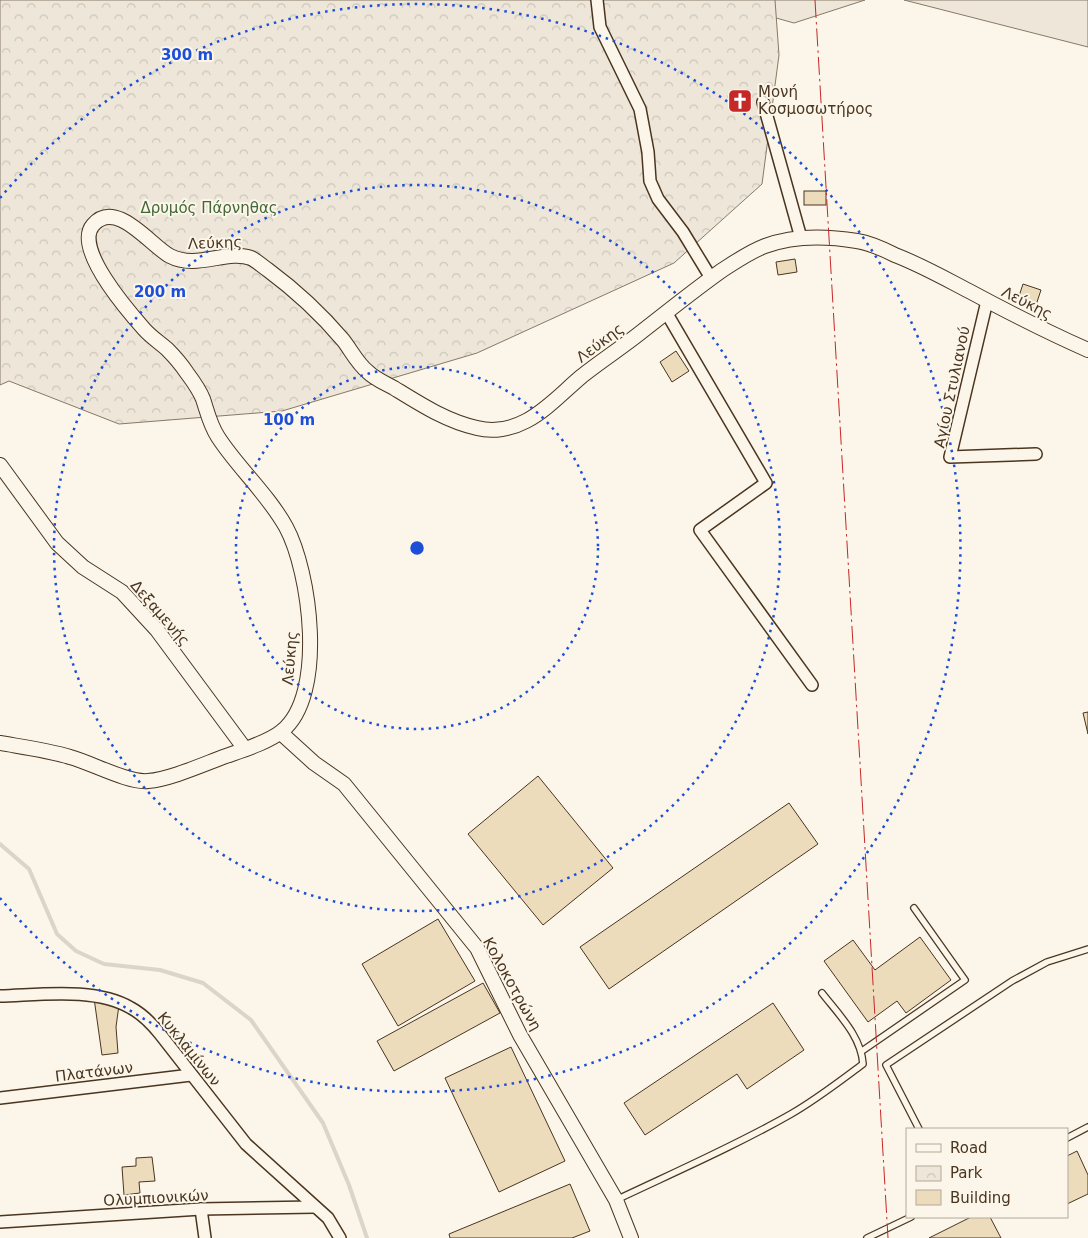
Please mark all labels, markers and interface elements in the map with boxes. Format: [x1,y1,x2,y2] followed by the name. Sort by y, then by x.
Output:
[161,46,213,64] text: 300 m
[758,83,873,118] place label: Μονή Κοσμοσωτήρος
[727,88,753,114] church icon: Μονή Κοσμοσωτήρος
[140,199,278,217] park label: Δρυμός Πάρνηθας
[188,233,242,253] street label: Λεύκης
[134,283,186,301] text: 200 m
[999,283,1055,323] street label: Λεύκης
[573,320,627,366] street label: Λεύκης
[930,324,974,450] street label: Αγίου Στυλιανού
[263,411,315,429] text: 100 m
[408,539,426,557] centre of rings
[127,577,193,649] street label: Δεξαμενής
[279,630,301,686] street label: Λεύκης
[479,934,545,1034] street label: Κολοκοτρώνη
[154,1008,224,1090] street label: Κυκλαμίνων
[54,1058,134,1086] street label: Πλατάνων
[906,1128,1068,1218] legend
[950,1139,988,1157] text: Road
[950,1164,983,1182] text: Park
[103,1186,209,1210] street label: Ολυμπιονικών
[950,1189,1011,1207] text: Building

